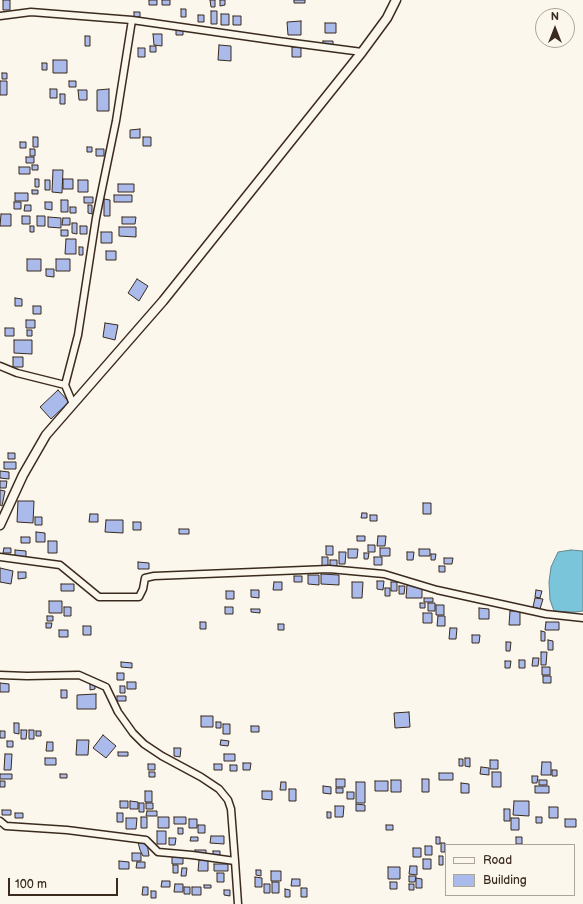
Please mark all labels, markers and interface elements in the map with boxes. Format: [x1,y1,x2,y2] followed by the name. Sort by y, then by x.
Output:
[535,8,575,48] north arrow
[551,10,559,23] text: N
[445,844,575,896] legend
[483,853,512,868] text: Road
[10,870,120,896] scale bar
[483,873,527,888] text: Building
[15,877,47,892] text: 100 m

